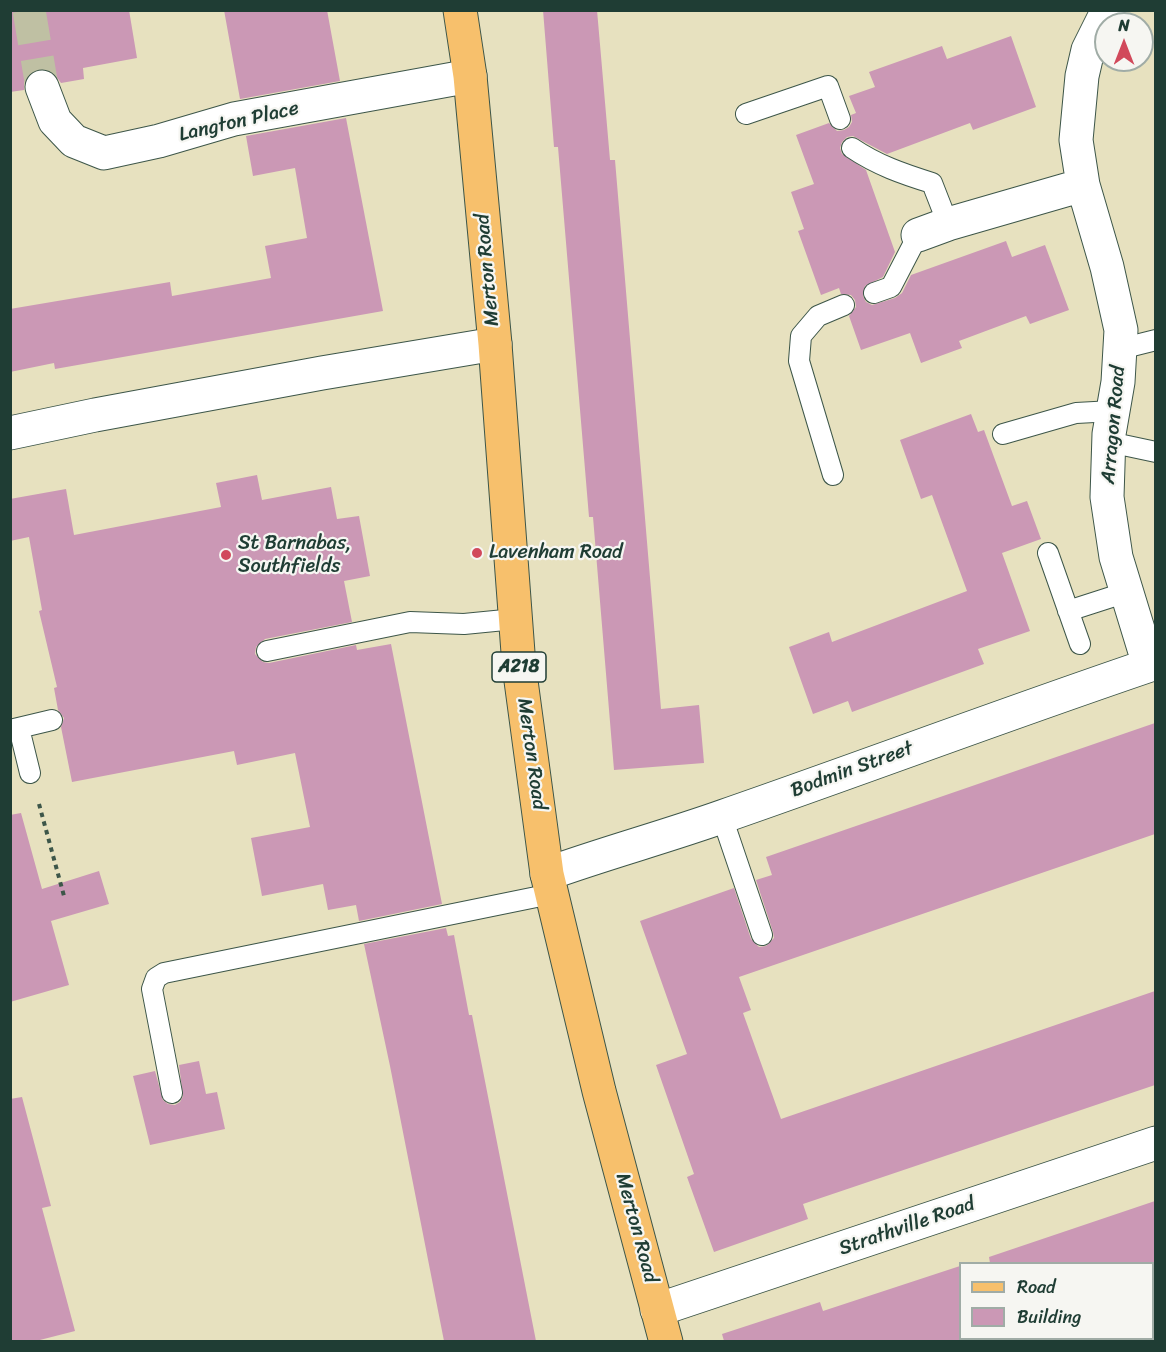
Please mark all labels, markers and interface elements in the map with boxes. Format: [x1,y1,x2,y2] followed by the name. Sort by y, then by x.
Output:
[1118,11,1130,40] text: N
[1094,12,1154,72] north arrow
[177,97,301,147] street label: Langton Place
[471,213,505,327] street label: Merton Road
[1097,365,1131,485] street label: Arragon Road
[238,532,351,579] place label: St Barnabas, Southfields
[489,541,623,565] place label: Lavenham Road
[470,546,484,560] marker: Lavenham Road
[219,548,233,562] marker: St Barnabas, Southfields
[492,652,546,682] road number: A218
[511,697,551,811] street label: Merton Road
[788,737,916,803] street label: Bodmin Street
[610,1170,662,1286] street label: Merton Road
[836,1193,978,1261] street label: Strathville Road
[959,1262,1154,1340] legend
[1017,1271,1056,1303] text: Road
[1017,1301,1081,1333] text: Building

